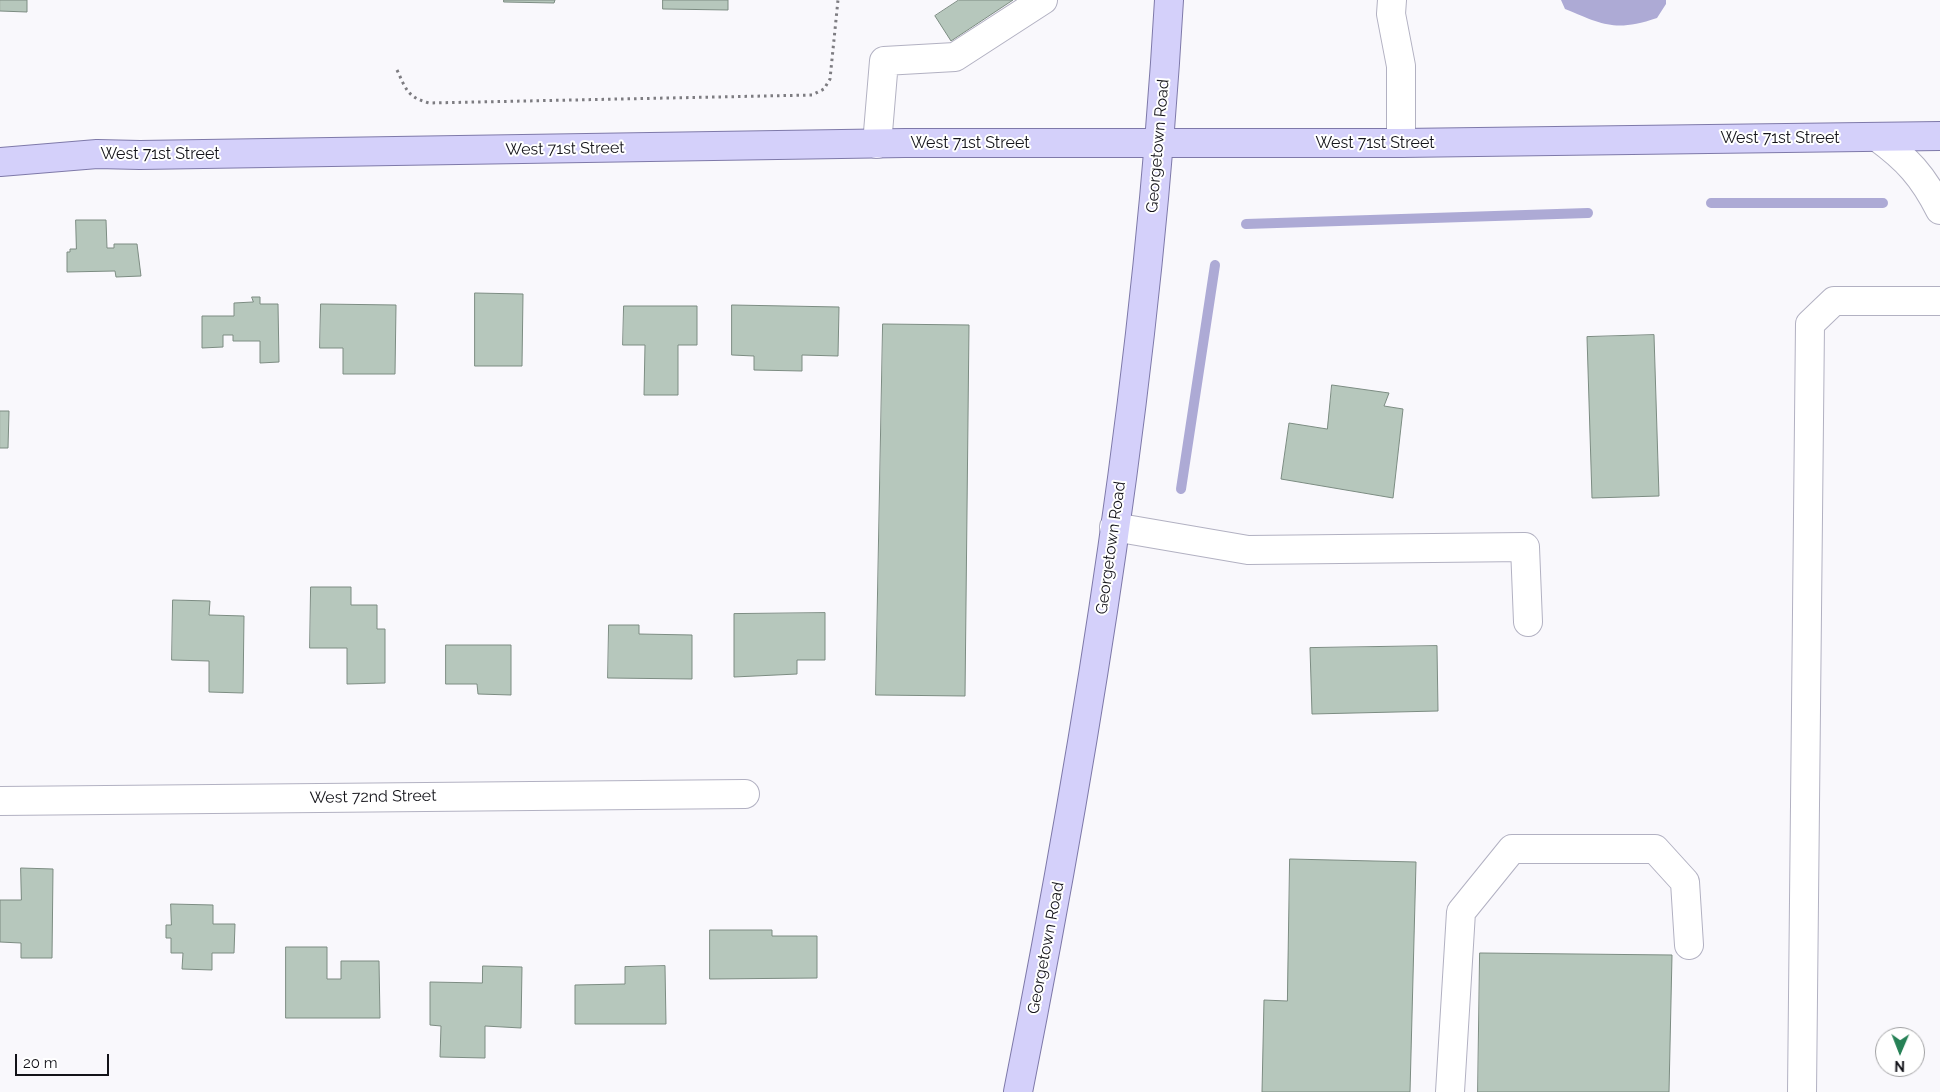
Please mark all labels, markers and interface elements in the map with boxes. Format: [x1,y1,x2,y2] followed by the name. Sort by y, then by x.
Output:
[1143,78,1173,214] street label: Georgetown Road
[1720,128,1840,148] street label: West 71st Street
[910,133,1030,153] street label: West 71st Street
[1315,133,1435,153] street label: West 71st Street
[505,138,625,160] street label: West 71st Street
[100,144,220,164] street label: West 71st Street
[1092,480,1130,616] street label: Georgetown Road
[309,786,437,808] street label: West 72nd Street
[1024,880,1068,1016] street label: Georgetown Road
[1875,1027,1925,1077] north arrow
[18,1044,111,1076] scale bar
[23,1054,58,1072] text: 20 m
[1894,1058,1905,1074] text: N

